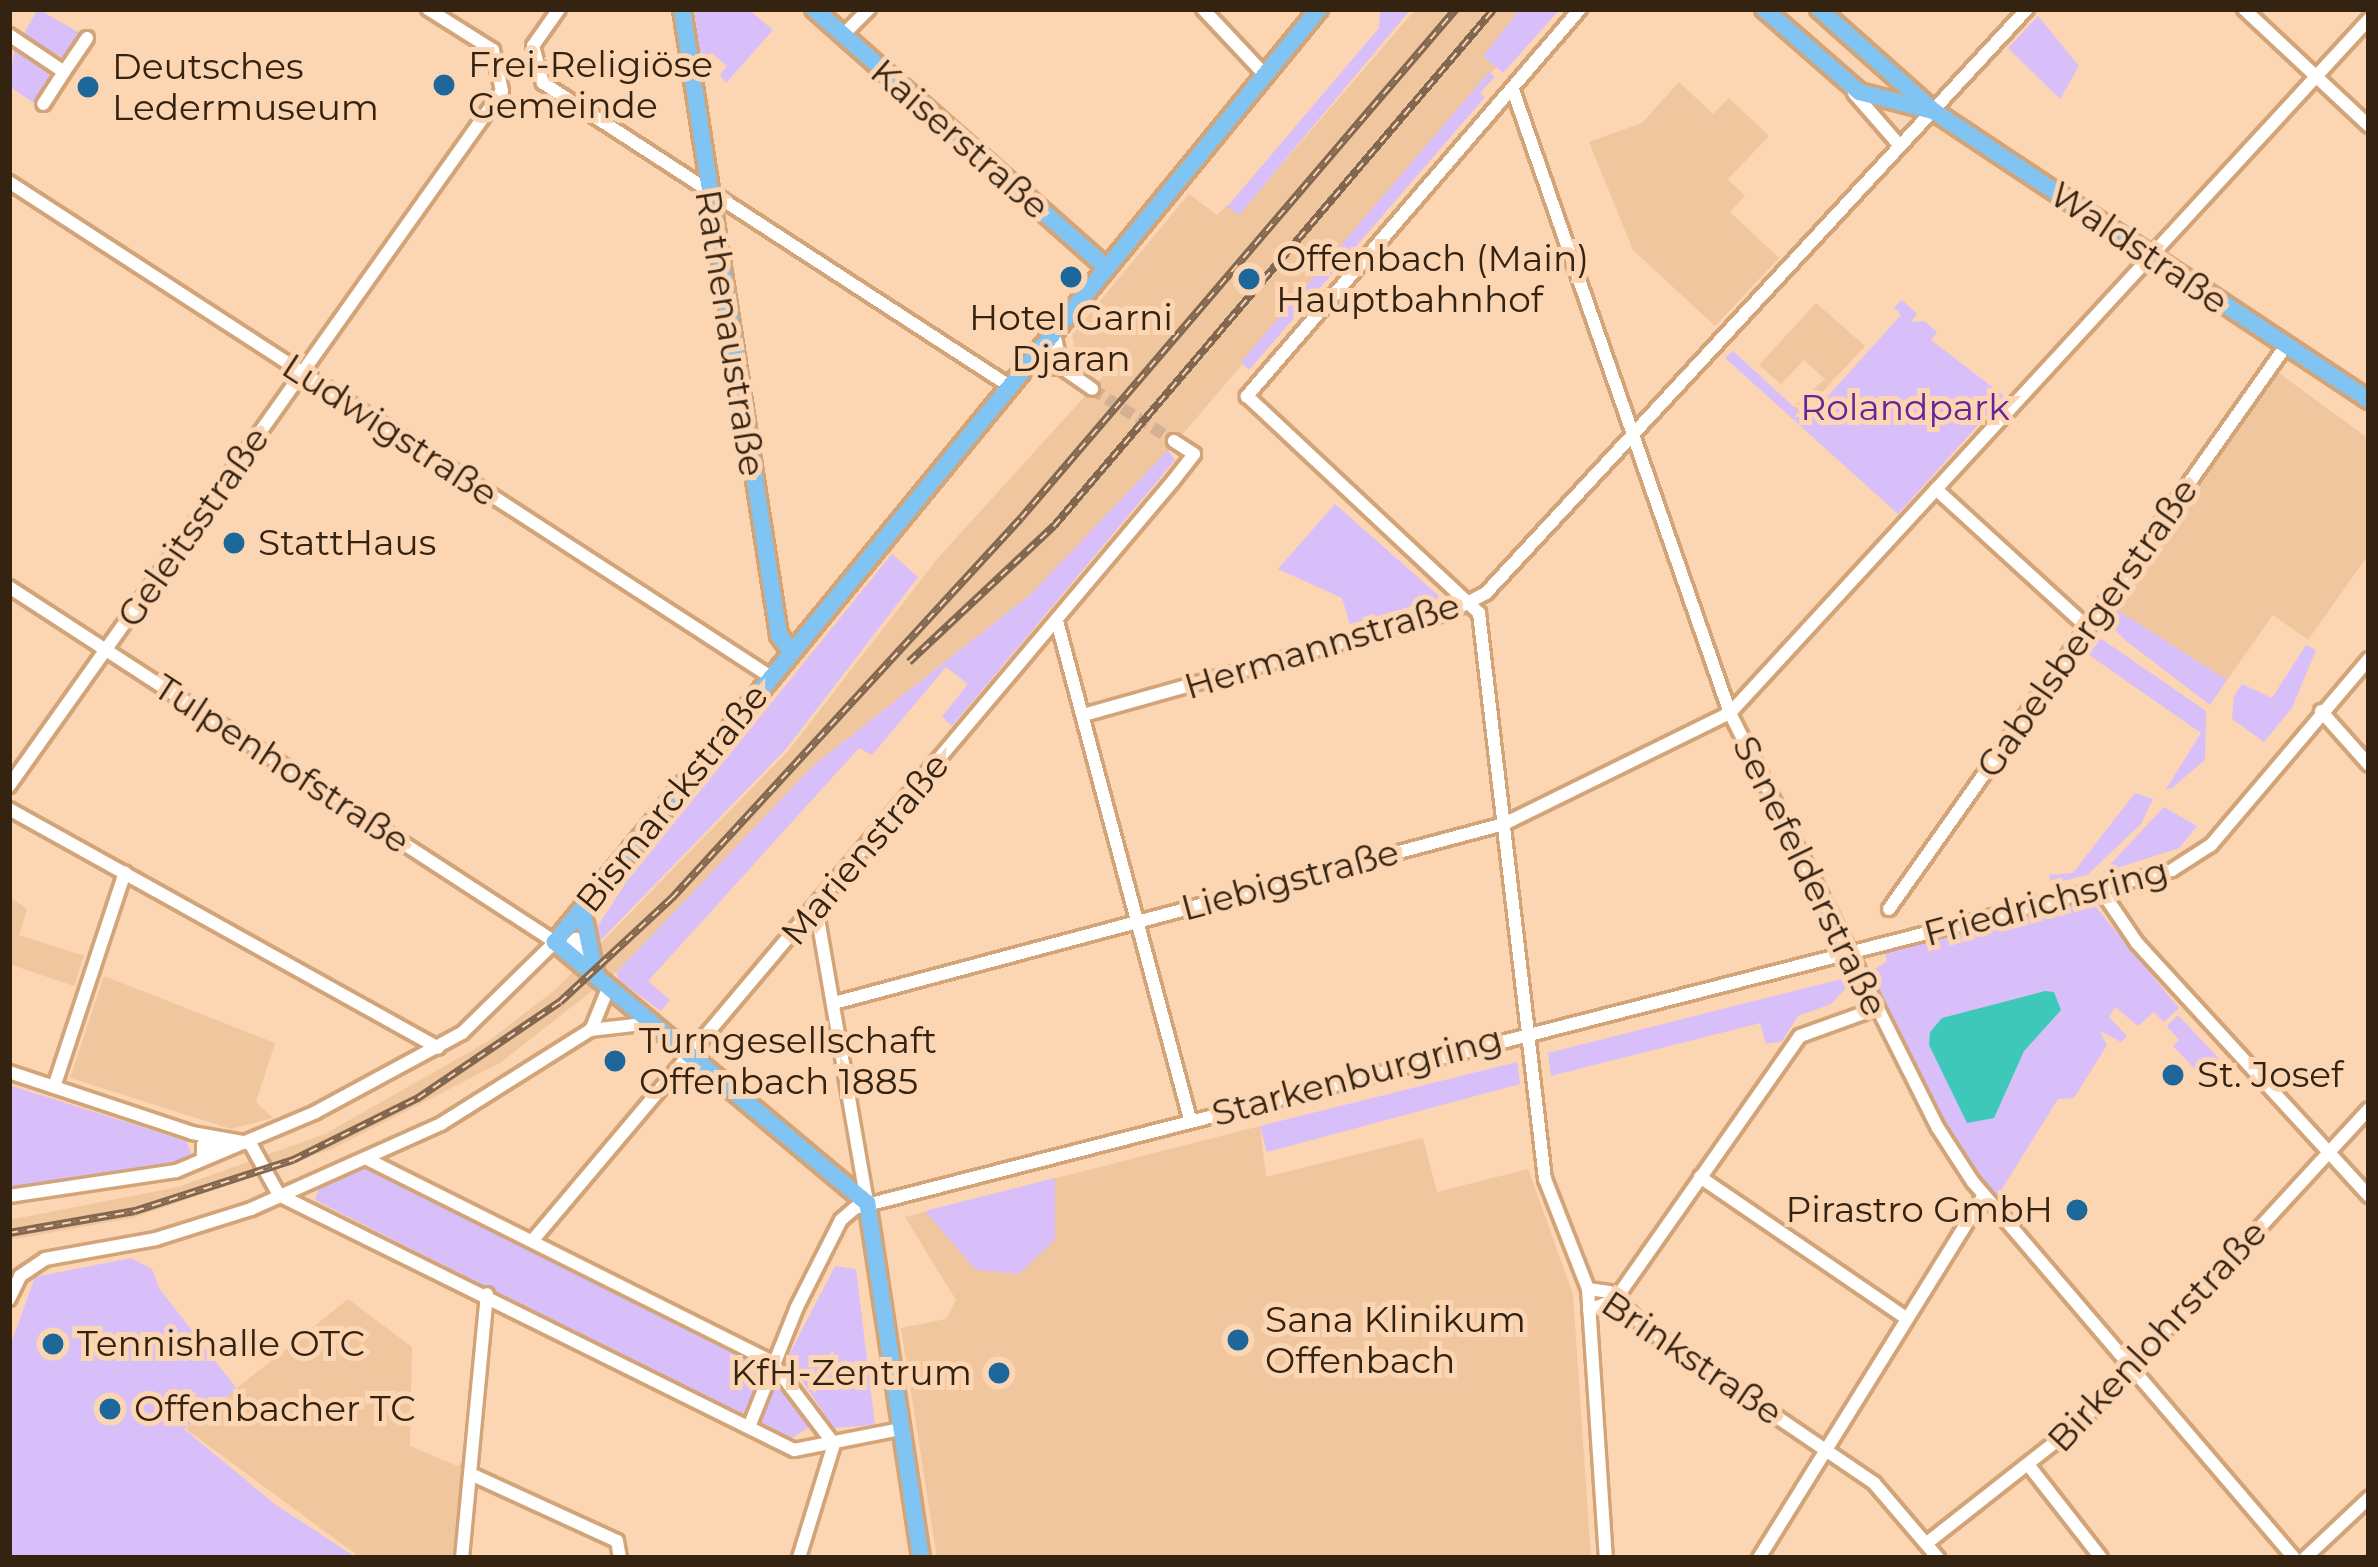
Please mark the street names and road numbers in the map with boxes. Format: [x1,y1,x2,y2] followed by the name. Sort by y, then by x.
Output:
[862,50,1058,228] street label: Kaiserstraße
[2042,173,2236,323] street label: Waldstraße
[686,187,774,479] street label: Rathenaustraße
[274,344,506,516] street label: Ludwigstraße
[108,418,278,636] street label: Geleitsstraße
[1967,470,2207,786] street label: Gabelsbergerstraße
[1179,584,1465,708] street label: Hermannstraße
[146,665,418,863] street label: Tulpenhofstraße
[567,675,777,921] street label: Bismarckstraße
[1724,729,1896,1023] street label: Senefelderstraße
[772,744,958,954] street label: Marienstraße
[1176,830,1404,930] street label: Liebigstraße
[1919,849,2173,955] street label: Friedrichsring
[1207,1017,1507,1135] street label: Starkenburgring
[2039,1211,2275,1461] street label: Birkenlohrstraße
[1594,1282,1790,1434] street label: Brinkstraße

